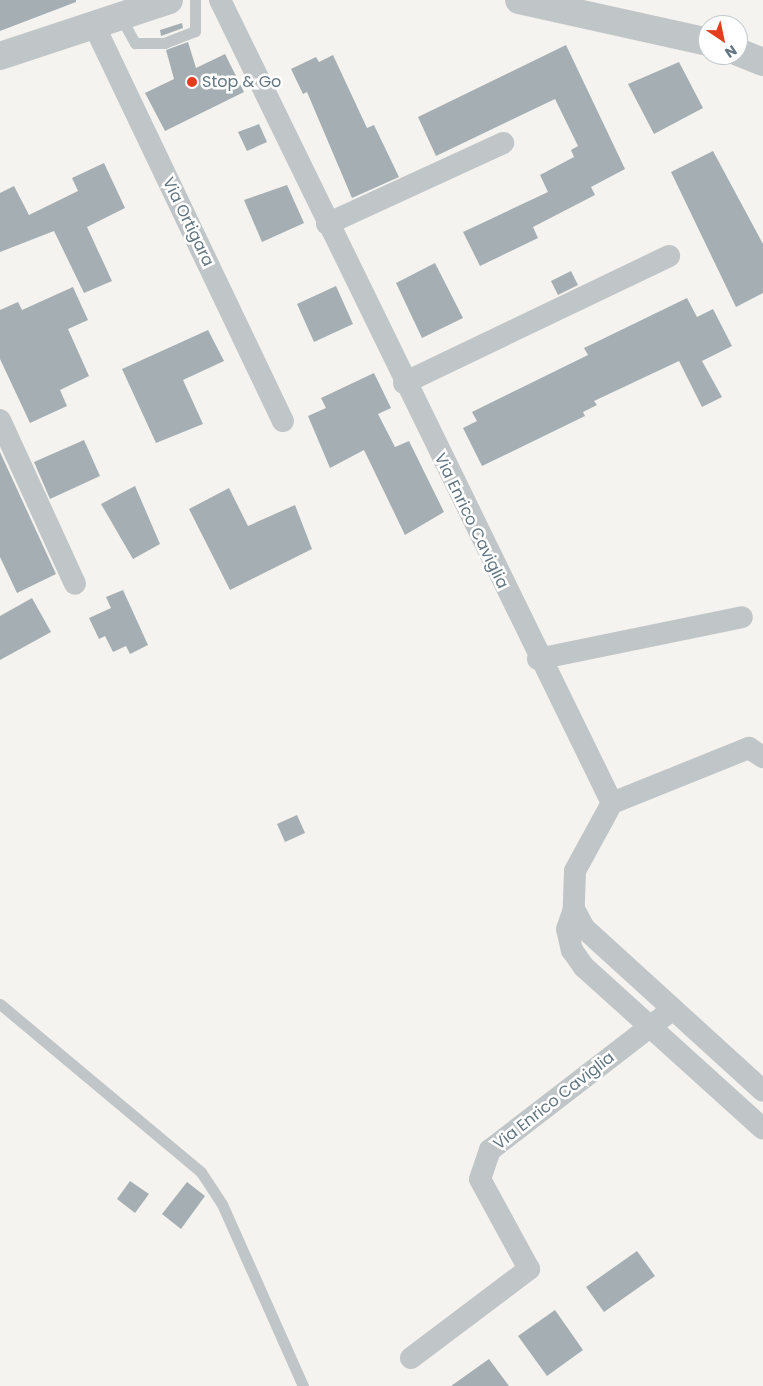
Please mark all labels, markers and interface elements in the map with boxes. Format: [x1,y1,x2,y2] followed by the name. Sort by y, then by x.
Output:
[698,15,748,65] north arrow
[721,40,741,63] text: N
[202,72,281,92] place label: Stop & Go
[186,76,198,88] marker: Stop & Go
[158,174,218,270] street label: Via Ortigara
[430,450,512,592] street label: Via Enrico Caviglia
[490,1048,618,1154] street label: Via Enrico Caviglia

